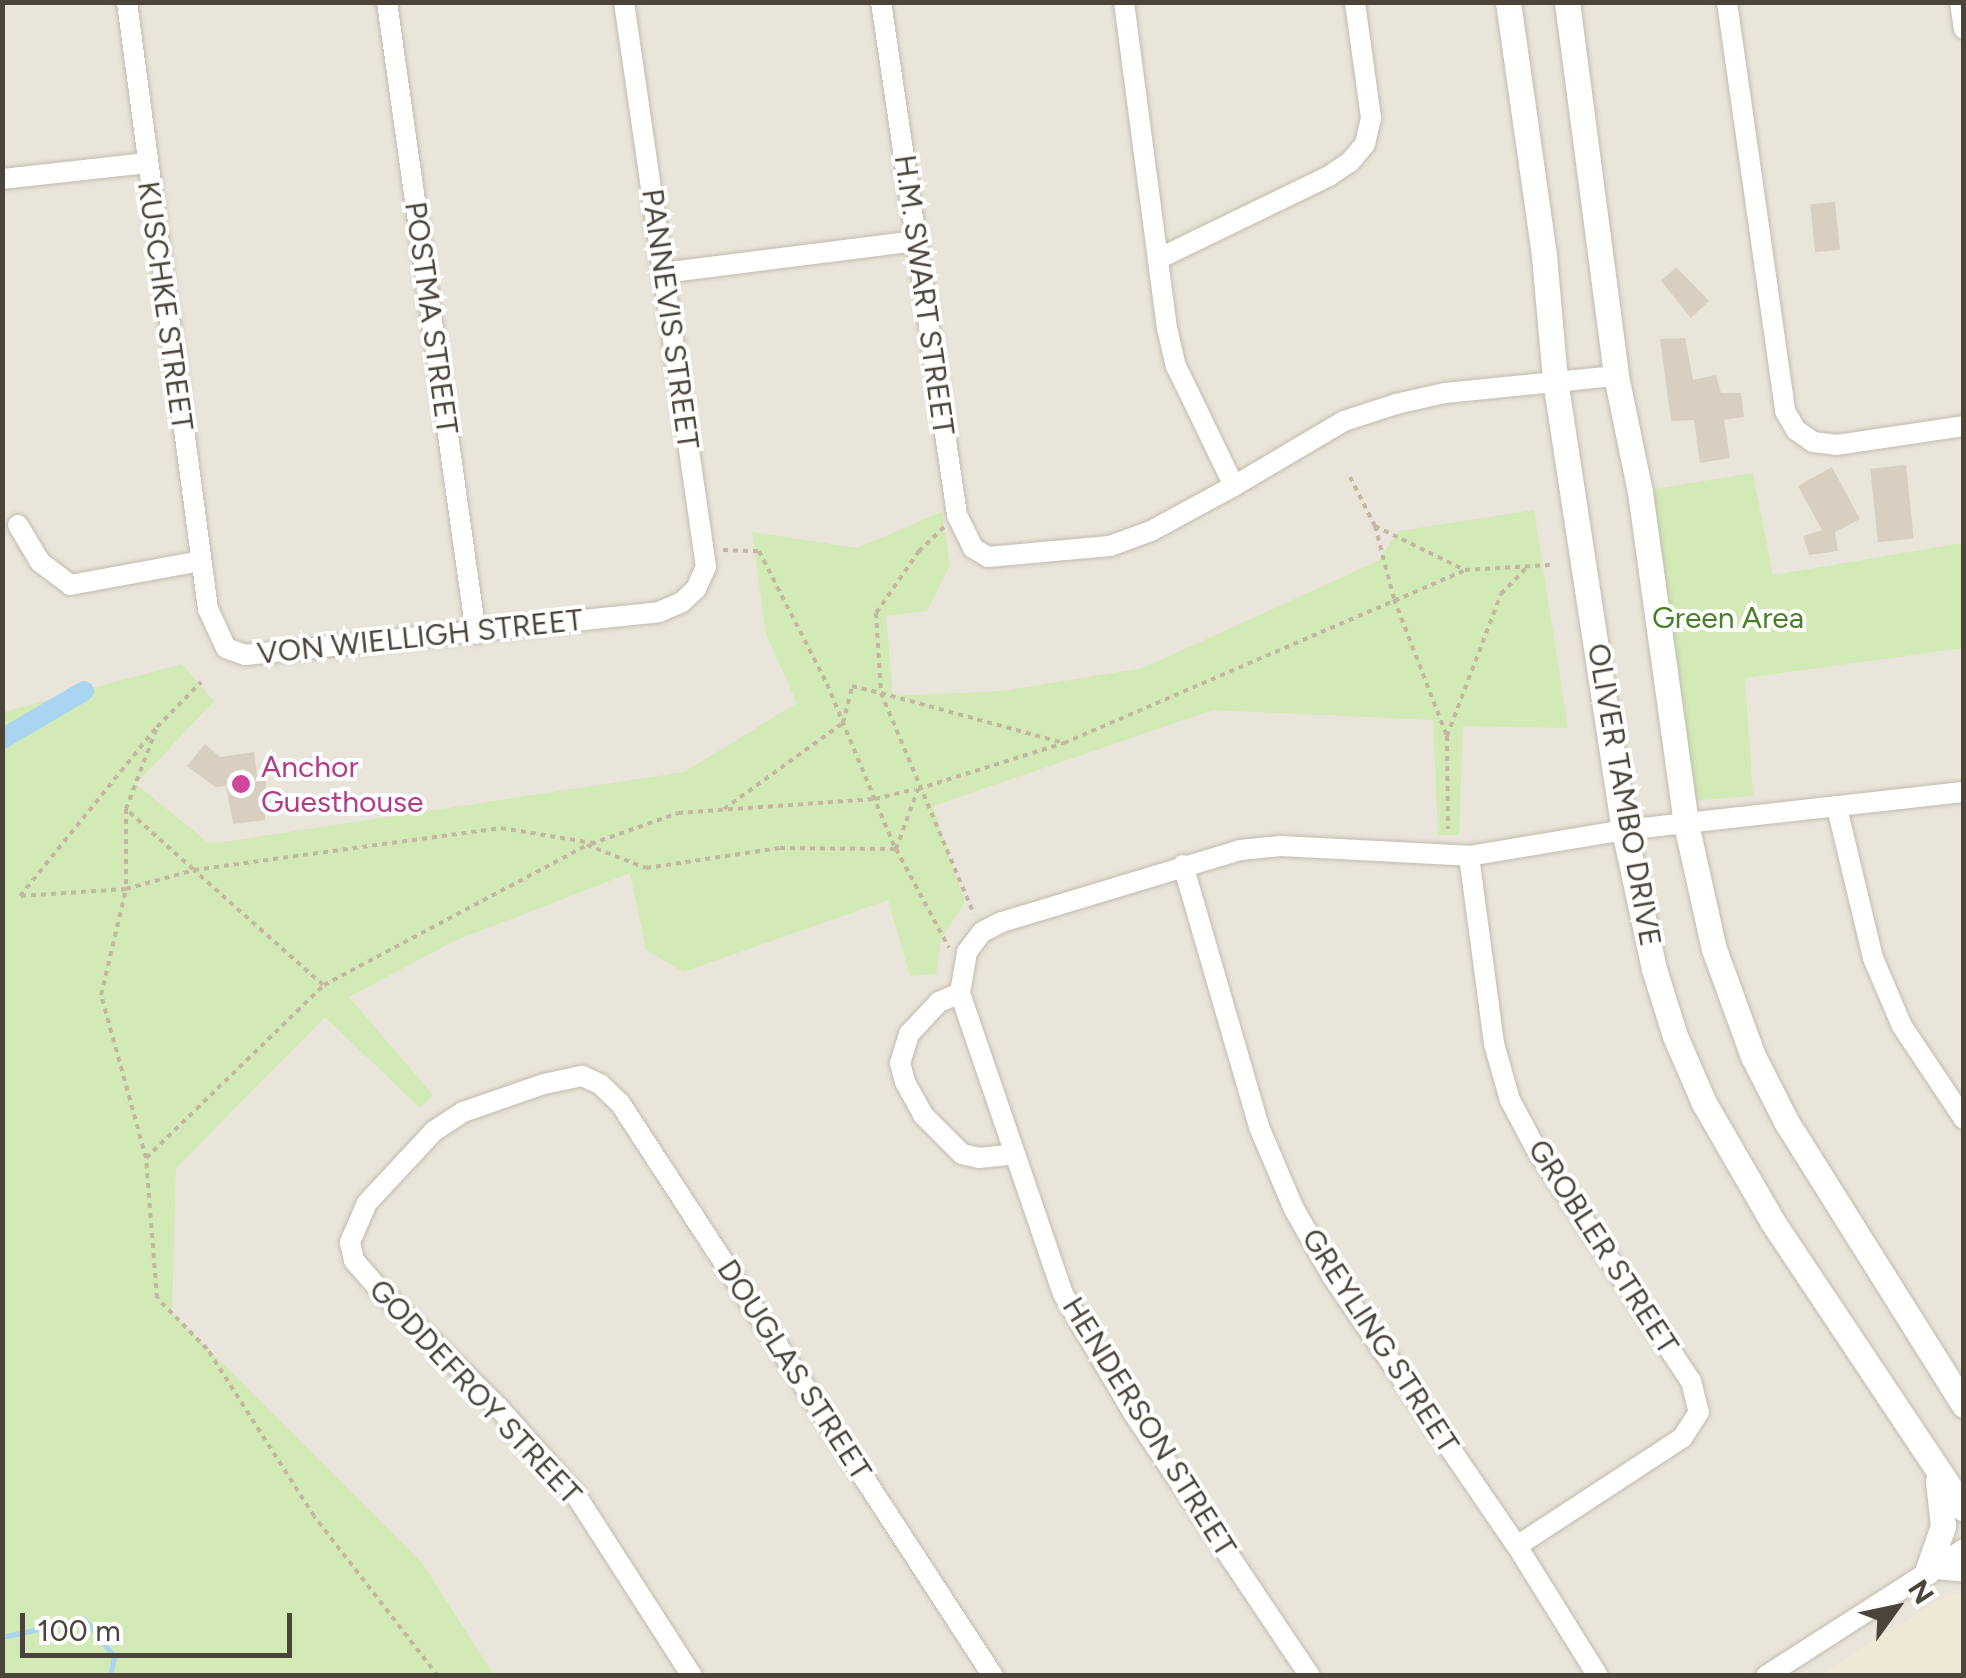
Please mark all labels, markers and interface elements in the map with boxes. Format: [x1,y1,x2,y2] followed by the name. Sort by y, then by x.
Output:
[886,152,962,438] street label: H.M. SWART STREET
[130,179,200,433] street label: KUSCHKE STREET
[634,187,706,451] street label: PANNEVIS STREET
[397,199,465,437] street label: POSTMA STREET
[1652,600,1804,636] park label: Green Area
[255,602,585,672] street label: VON WIELLIGH STREET
[1580,641,1668,949] street label: OLIVER TAMBO DRIVE
[261,749,423,820] place label: Anchor Guesthouse
[230,773,252,795] marker: Anchor Guesthouse
[1520,1133,1686,1361] street label: GROBLER STREET
[1294,1222,1466,1460] street label: GREYLING STREET
[709,1253,879,1487] street label: DOUGLAS STREET
[361,1272,589,1512] street label: GODDEFROY STREET
[1055,1291,1243,1563] street label: HENDERSON STREET
[1846,1558,1946,1658] north arrow
[1901,1573,1941,1610] text: N
[25,1593,298,1655] scale bar
[37,1612,121,1649] text: 100 m

